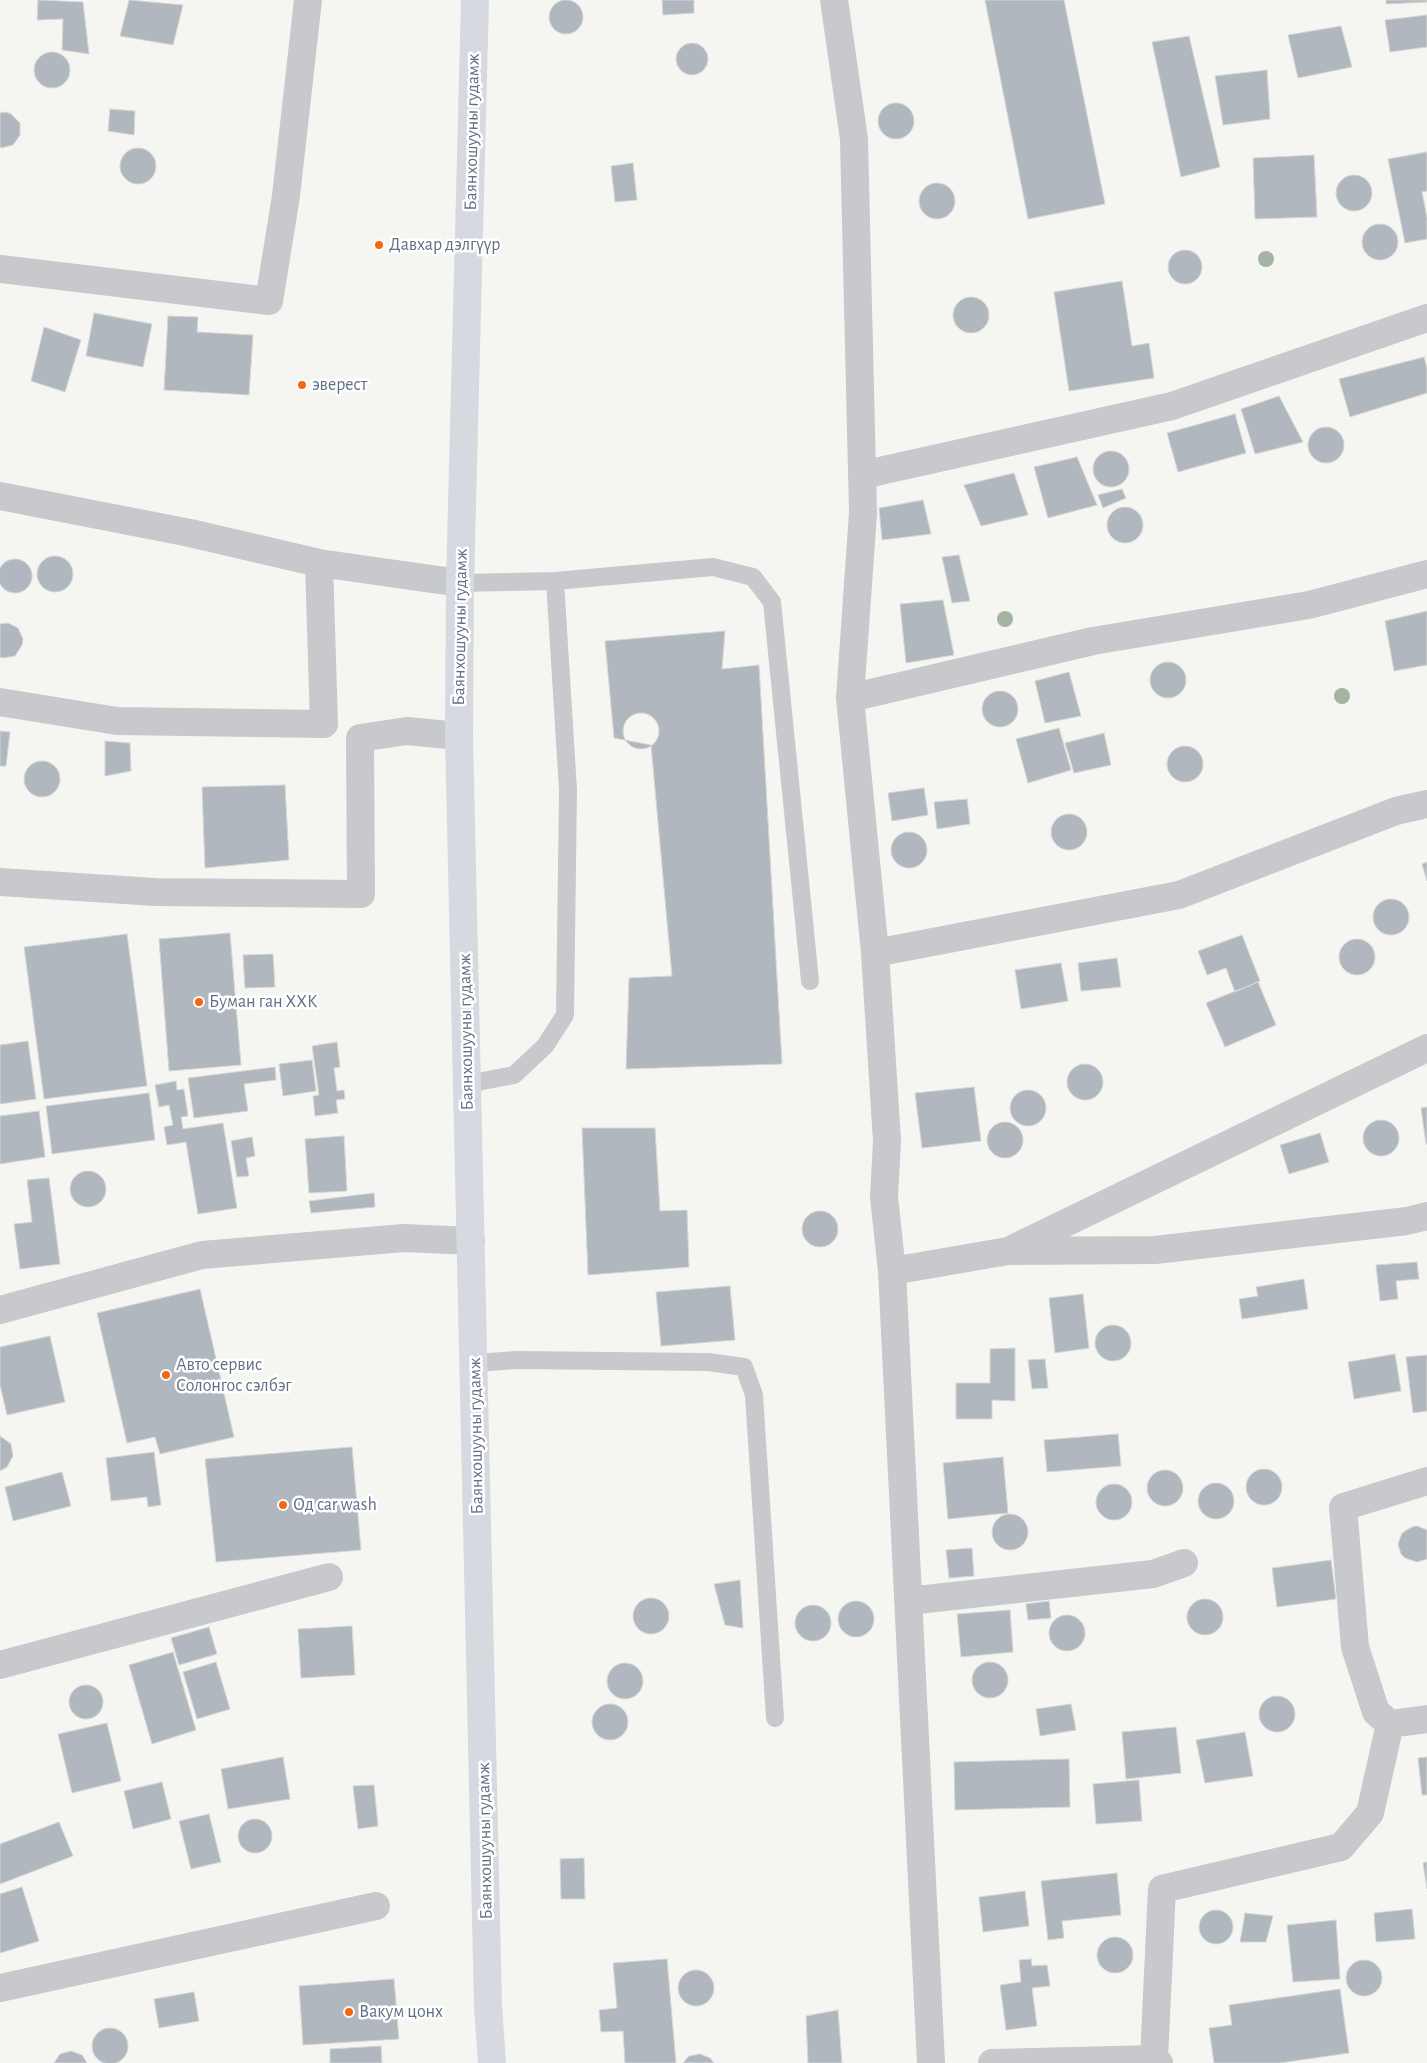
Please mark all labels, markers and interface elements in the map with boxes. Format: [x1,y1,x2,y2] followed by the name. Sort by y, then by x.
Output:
[460,53,484,211] street label: Баянхошууны гудамж
[389,234,500,256] place label: Давхар дэлгүүр
[373,239,385,251] marker: Давхар дэлгүүр
[312,374,367,396] place label: эверест
[296,379,308,391] marker: эверест
[448,548,472,706] street label: Баянхошууны гудамж
[454,953,478,1111] street label: Баянхошууны гудамж
[209,991,317,1013] place label: Буман ган ХХК
[193,996,205,1008] marker: Буман ган ХХК
[176,1354,292,1396] place label: Авто сервис Солонгос сэлбэг
[464,1357,488,1515] street label: Баянхошууны гудамж
[160,1369,172,1381] marker: Авто сервис Солонгос сэлбэг
[293,1494,377,1516] place label: Од car wash
[277,1499,289,1511] marker: Од car wash
[473,1762,497,1920] street label: Баянхошууны гудамж
[359,2001,443,2023] place label: Вакум цонх
[343,2006,355,2018] marker: Вакум цонх

